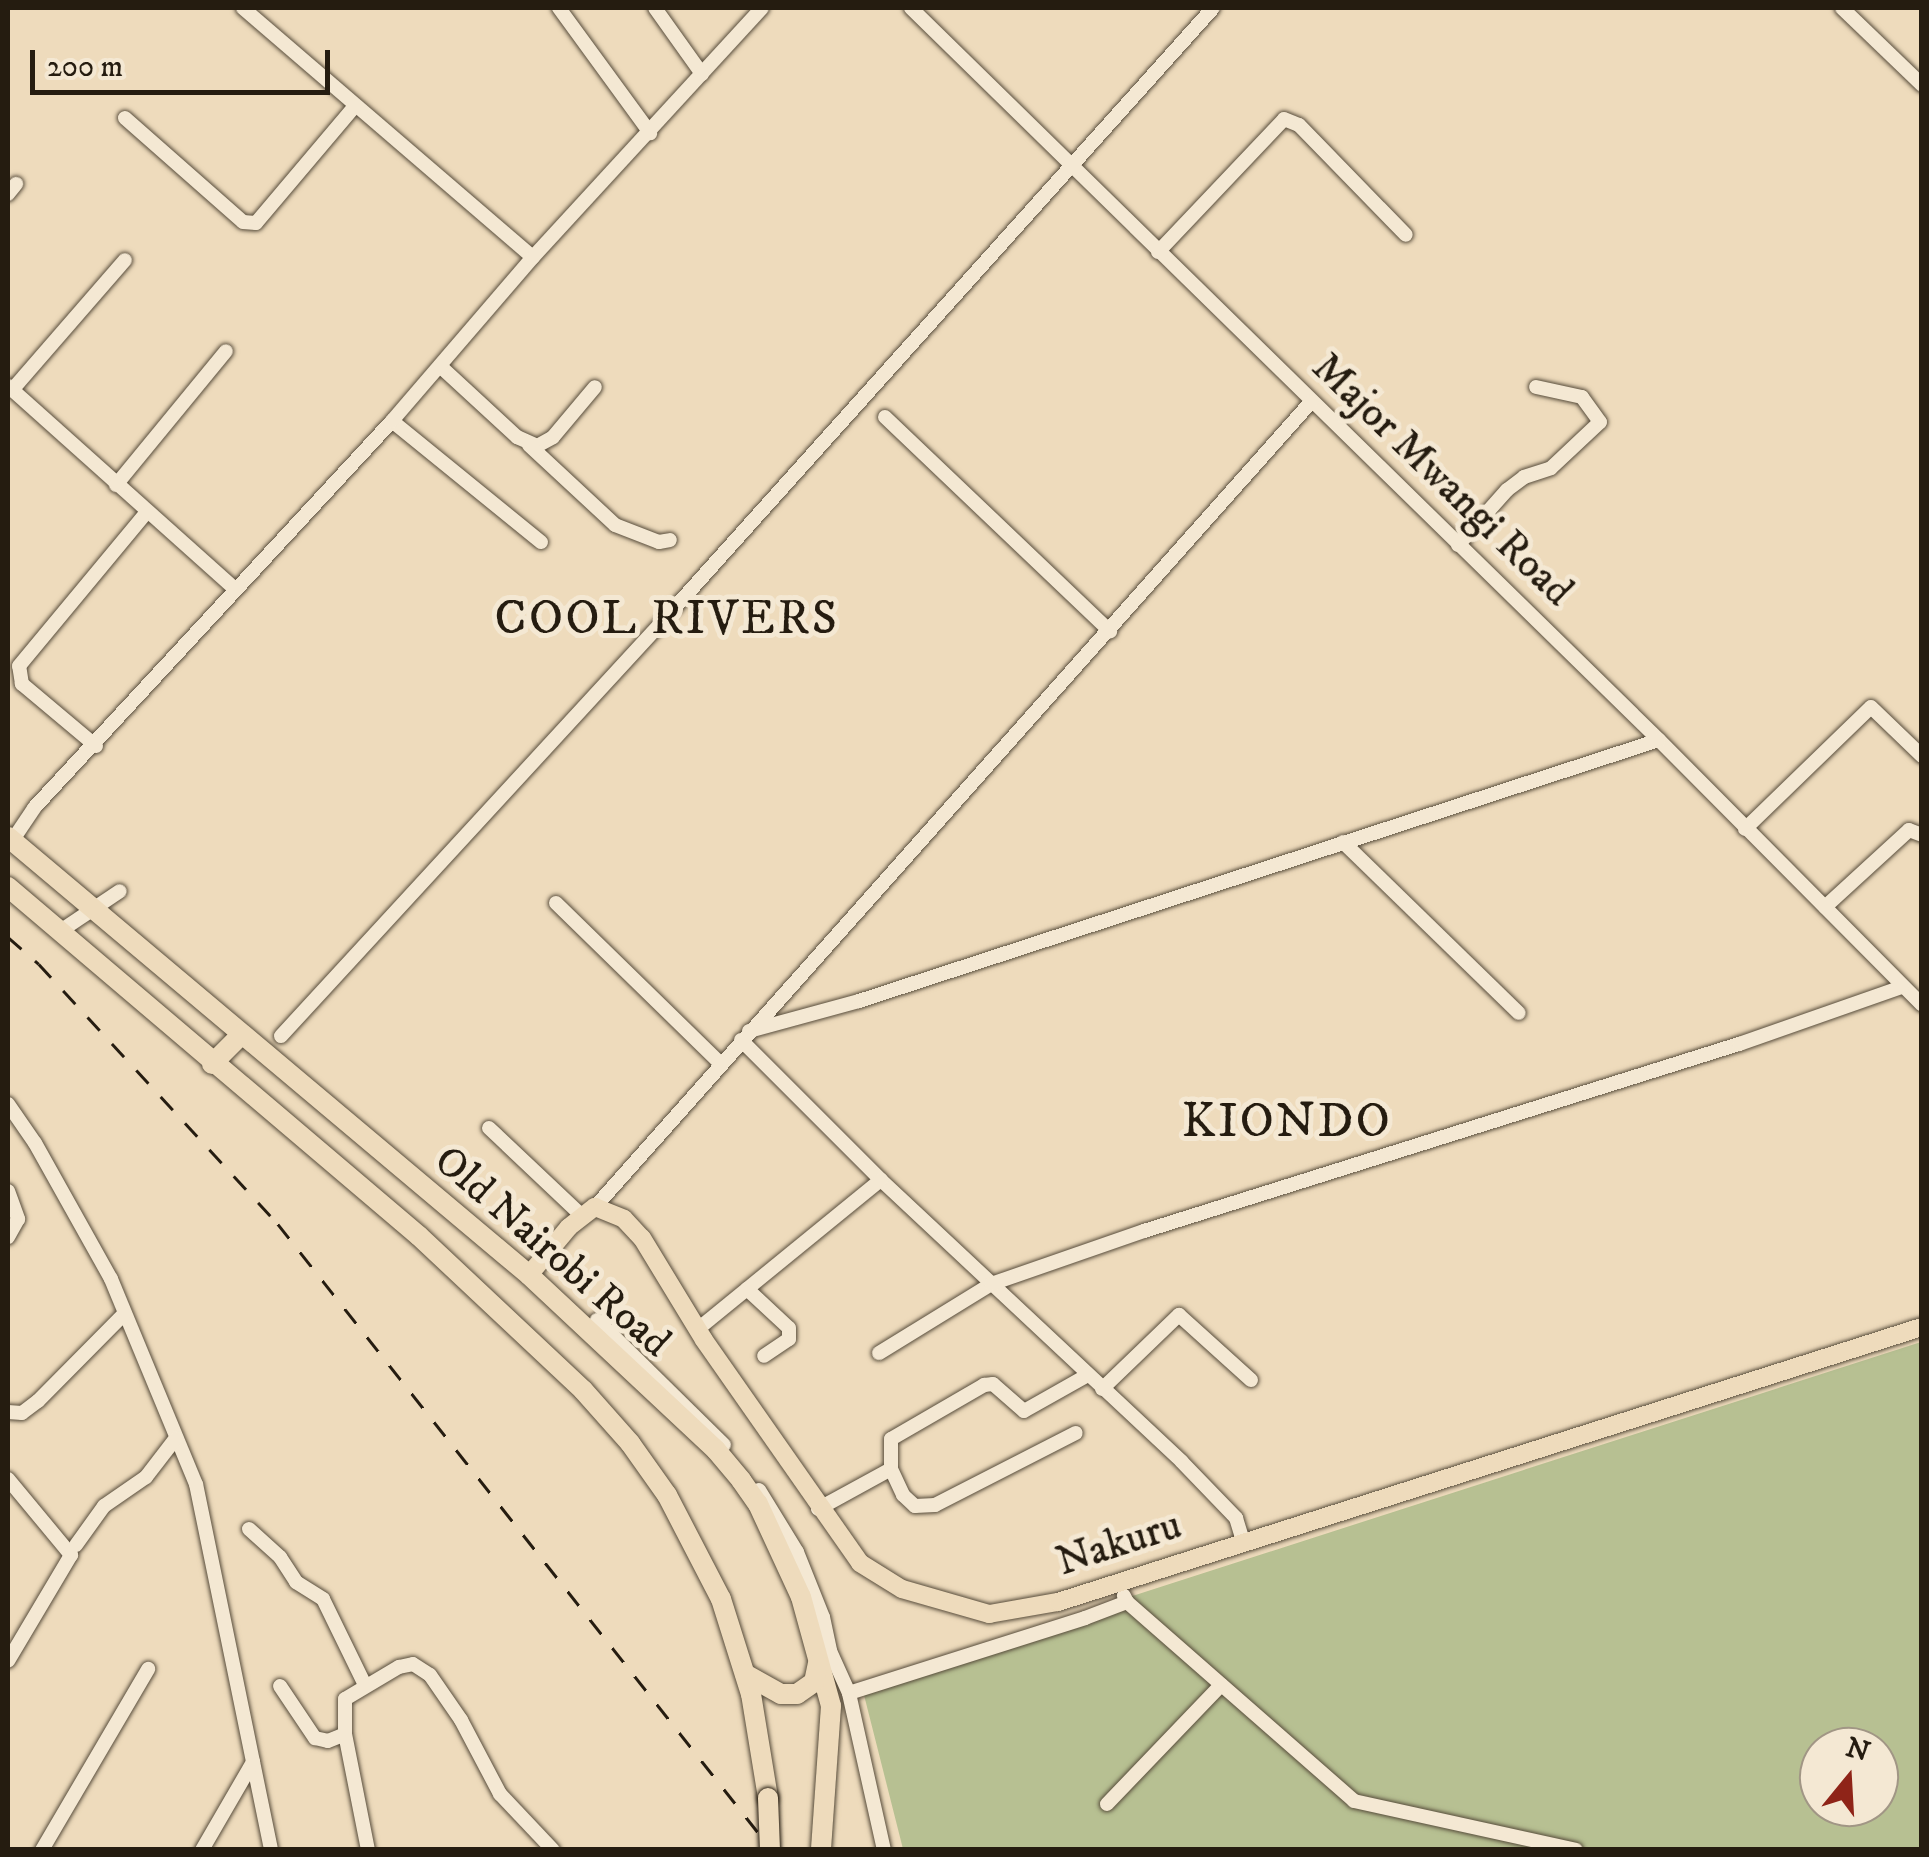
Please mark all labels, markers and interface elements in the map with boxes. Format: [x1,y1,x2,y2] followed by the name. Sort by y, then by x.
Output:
[35,30,335,92] scale bar
[47,49,123,86] text: 200 m
[1301,343,1583,617] street label: Major Mwangi Road
[495,591,839,649] district label: COOL RIVERS
[1182,1094,1392,1152] district label: KIONDO
[424,1136,680,1368] street label: Old Nairobi Road
[1050,1500,1188,1588] street label: Nakuru
[1799,1727,1899,1827] north arrow
[1841,1730,1874,1770] text: N

